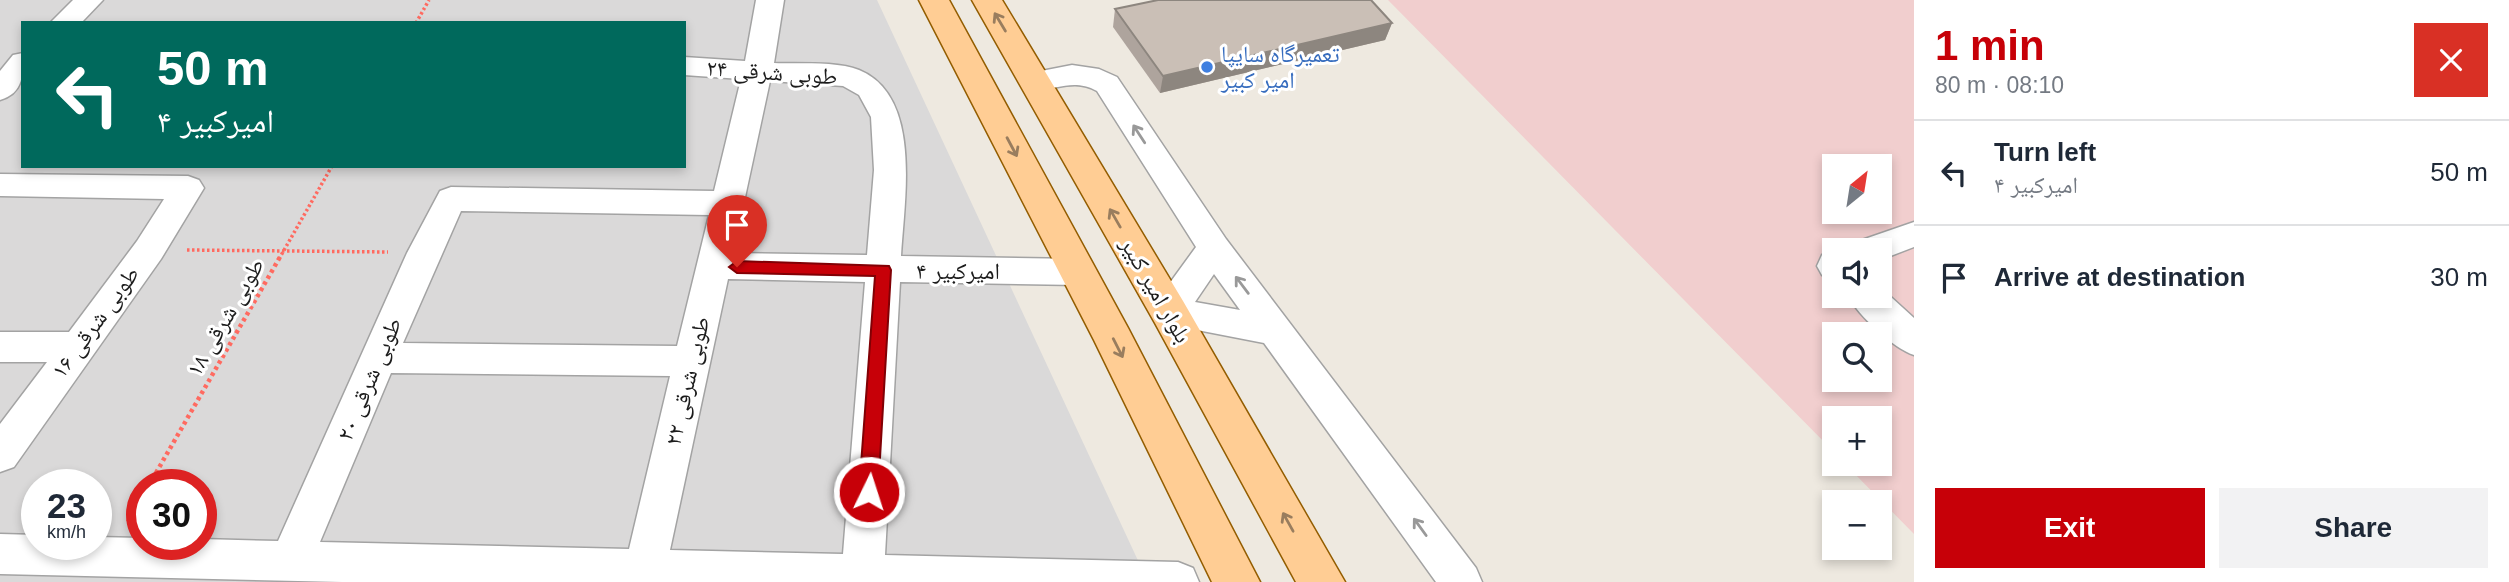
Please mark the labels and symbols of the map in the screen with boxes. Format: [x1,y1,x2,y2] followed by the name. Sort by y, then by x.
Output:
[993,12,1007,32] one-way arrow
[1220,41,1340,94] place label: تعمیرگاه سایپا امیر کبیر
[705,54,838,91] street label: طوبی شرقی ۲۴
[1199,59,1215,75] marker: تعمیرگاه سایپا امیر کبیر
[1132,124,1146,144] one-way arrow
[1005,136,1019,157] one-way arrow
[1822,154,1892,224] north arrow
[707,195,767,267] pin
[1108,208,1121,229] one-way arrow
[1114,232,1197,348] street label: بلوار امیر کبیر
[181,254,270,381] street label: طوبی شرقی ۱۸
[916,258,1000,285] street label: امیرکبیر ۴
[46,261,145,383] street label: طوبی شرقی ۱۶
[1234,276,1249,295] one-way arrow
[331,313,408,445] street label: طوبی شرقی ۲۰
[660,314,715,448] street label: طوبی شرقی ۲۲
[1112,337,1126,358] one-way arrow
[832,455,906,529] position arrow
[126,469,217,560] speed limit sign: 30
[1281,513,1295,533] one-way arrow
[1413,518,1428,537] one-way arrow

